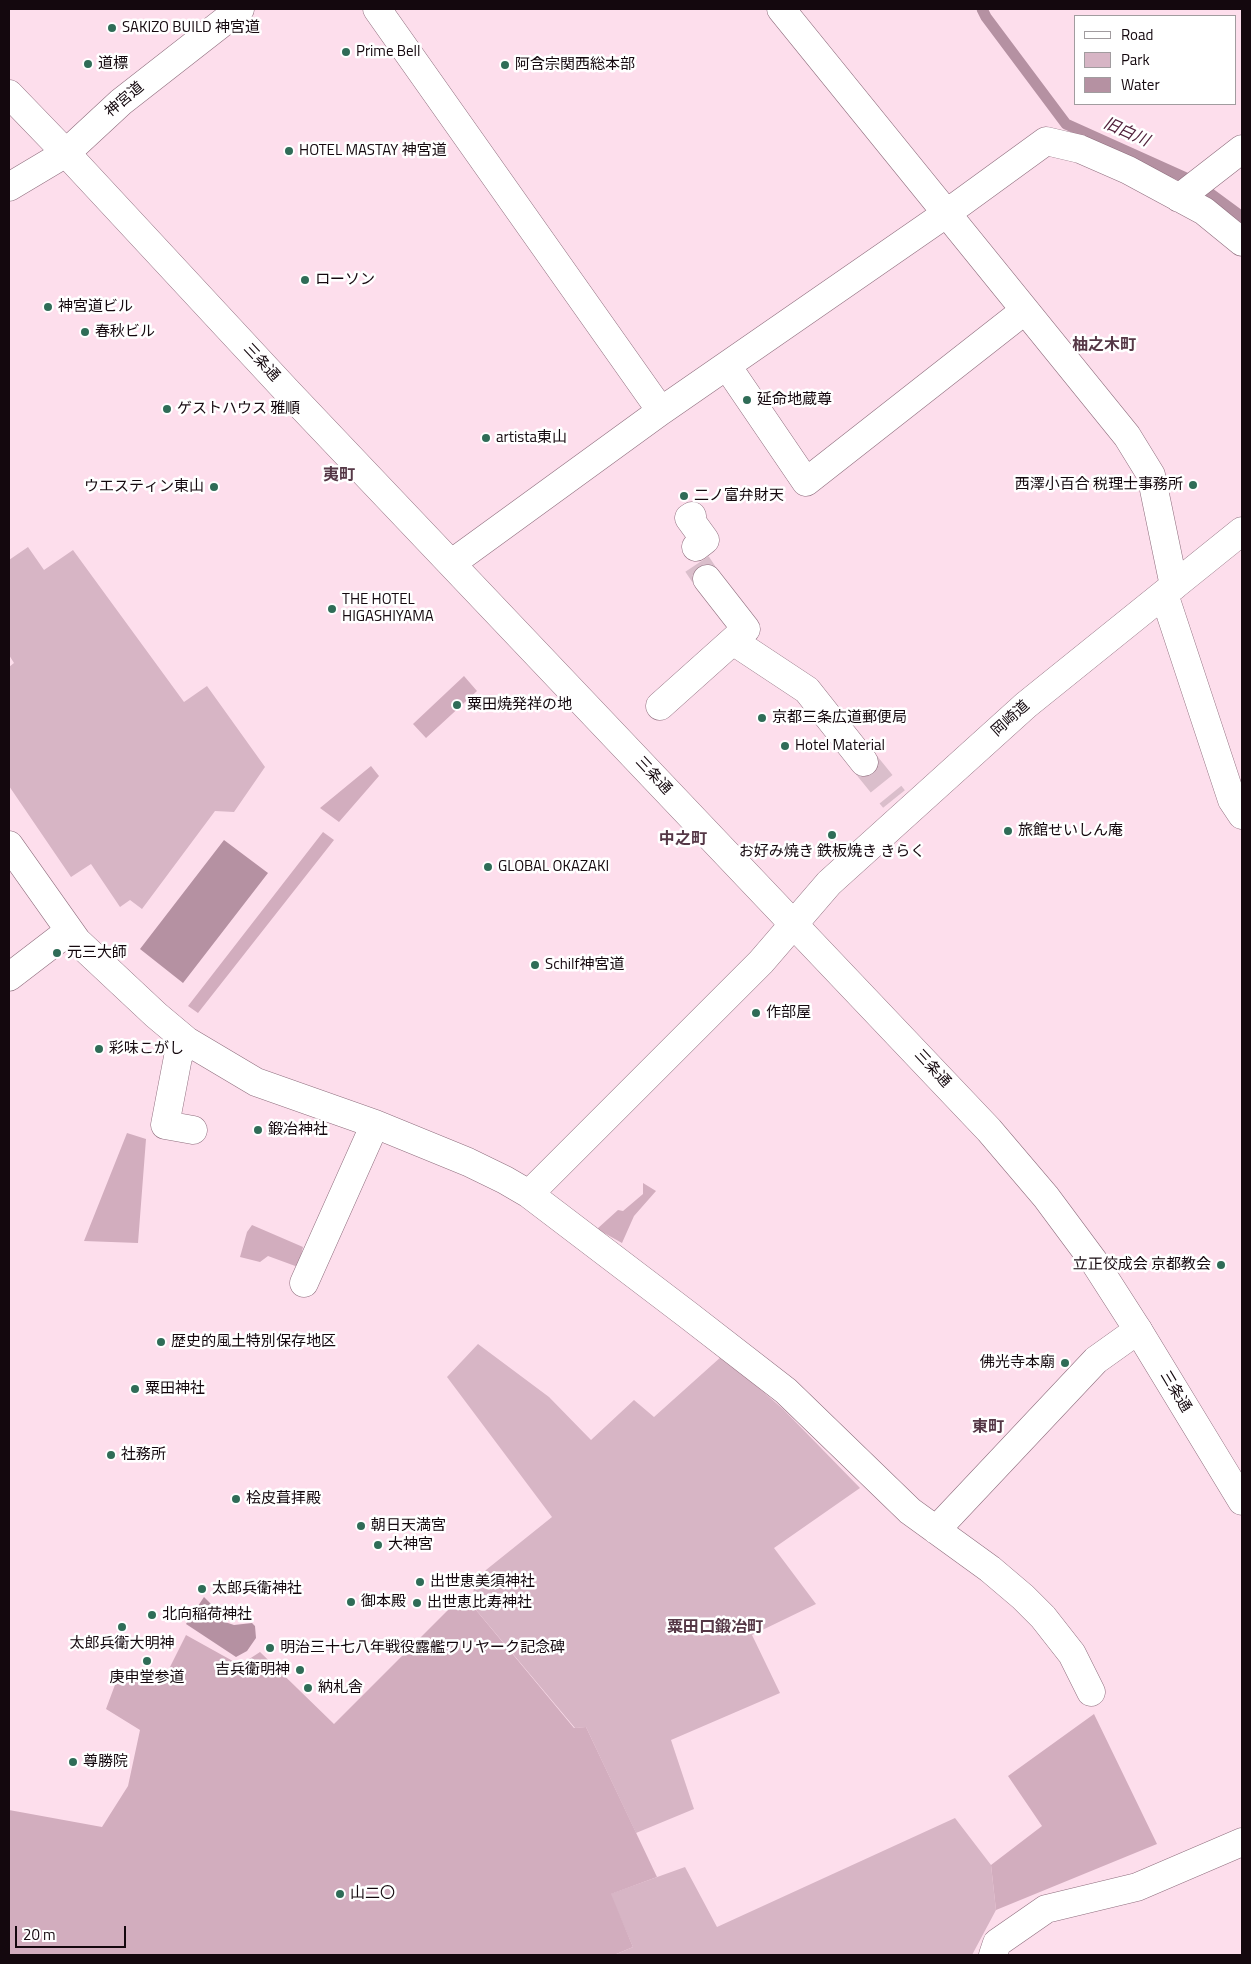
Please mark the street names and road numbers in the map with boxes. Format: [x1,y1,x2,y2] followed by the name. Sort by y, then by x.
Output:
[102,79,148,121] street label: 神宮道
[239,340,283,386] street label: 三条通
[988,697,1034,741] street label: 岡崎道
[631,753,675,799] street label: 三条通
[910,1046,954,1092] street label: 三条通
[1156,1368,1194,1416] street label: 三条通

